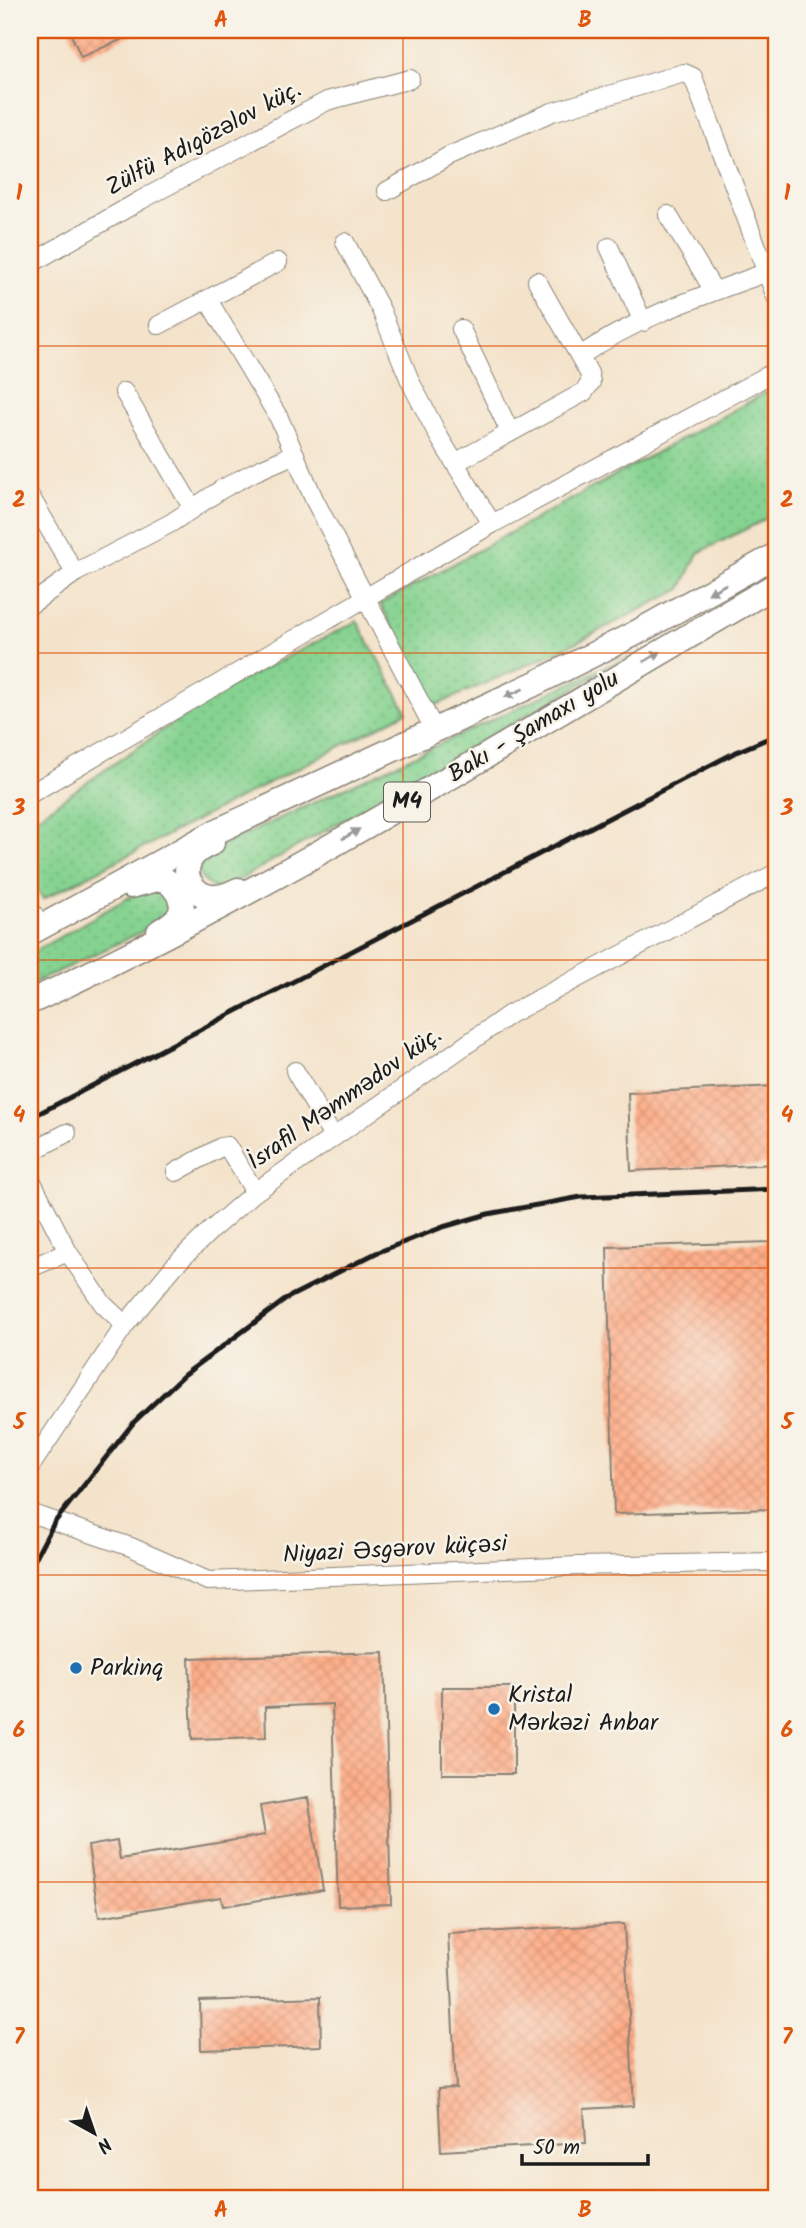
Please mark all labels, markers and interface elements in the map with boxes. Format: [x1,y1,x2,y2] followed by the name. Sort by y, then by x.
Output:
[214,3,228,39] text: A
[578,3,592,39] text: B
[99,71,309,207] street label: Zülfü Adıgözəlov küç.
[16,176,23,212] text: 1
[784,176,791,212] text: 1
[12,483,26,519] text: 2
[780,483,794,519] text: 2
[706,582,726,594] one-way arrow
[643,651,662,663] one-way arrow
[441,660,628,794] street label: Bakı - Şamaxı yolu
[504,687,524,698] one-way arrow
[384,782,430,822] road number: M4
[12,791,26,827] text: 3
[780,791,794,827] text: 3
[341,828,360,841] one-way arrow
[239,1017,451,1181] street label: İsrafil Məmmədov küç.
[13,1098,26,1134] text: 4
[781,1098,794,1134] text: 4
[12,1405,27,1441] text: 5
[780,1405,795,1441] text: 5
[282,1525,510,1575] street label: Niyazi Əsgərov küçəsi
[90,1649,163,1688] place label: Parkinq
[68,1660,84,1676] marker: Parkinq
[508,1676,660,1743] place label: Kristal Mərkəzi Anbar
[486,1701,502,1717] marker: Kristal Mərkəzi Anbar
[13,1713,25,1749] text: 6
[781,1713,793,1749] text: 6
[14,2020,26,2056] text: 7
[782,2020,794,2056] text: 7
[60,2098,130,2168] north arrow
[522,2123,648,2167] scale bar
[89,2129,118,2160] text: N
[533,2132,580,2165] text: 50 m
[214,2193,228,2228] text: A
[578,2193,592,2228] text: B

